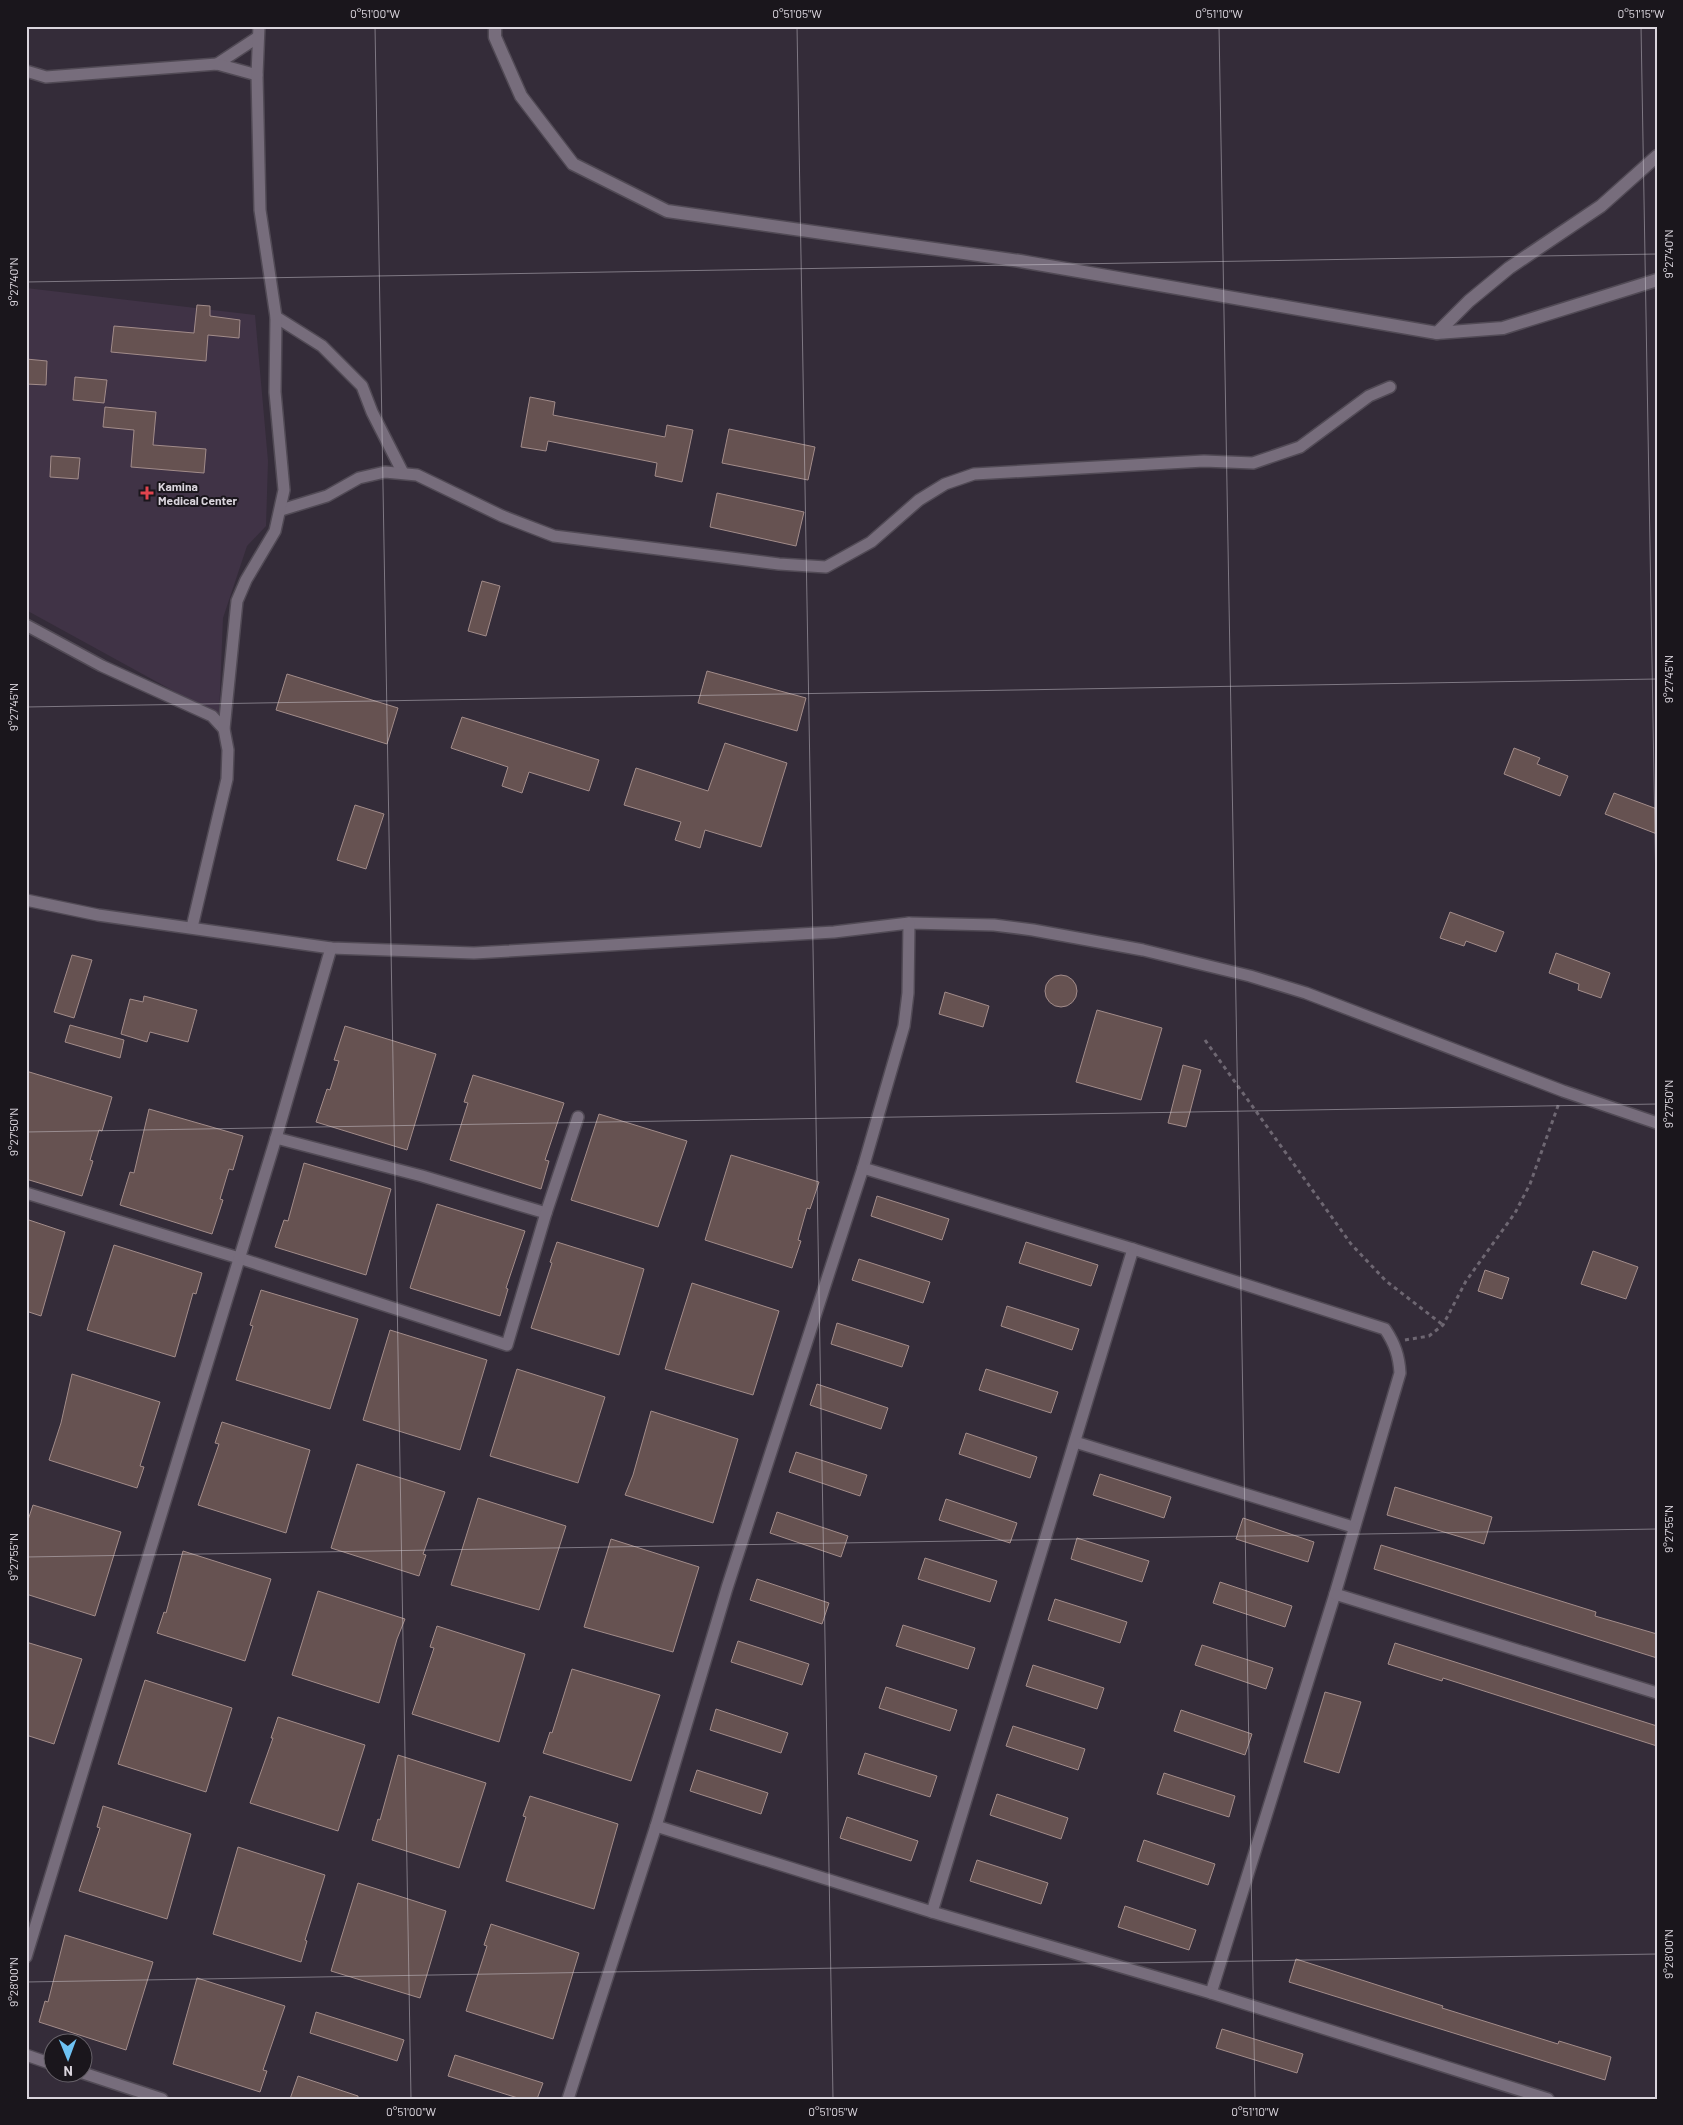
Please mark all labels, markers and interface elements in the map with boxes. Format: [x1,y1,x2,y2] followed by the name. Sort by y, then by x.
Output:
[350,6,401,20] text: 0°51'00"W
[772,6,822,20] text: 0°51'05"W
[1195,6,1243,20] text: 0°51'10"W
[1617,6,1665,20] text: 0°51'15"W
[1661,229,1675,279] text: 9°27'40"N
[6,257,20,307] text: 9°27'40"N
[158,479,238,507] place label: Kamina Medical Center
[140,486,154,500] marker: Kamina Medical Center
[1661,655,1675,703] text: 9°27'45"N
[6,683,20,731] text: 9°27'45"N
[1661,1080,1675,1128] text: 9°27'50"N
[6,1108,20,1156] text: 9°27'50"N
[1661,1505,1675,1553] text: 9°27'55"N
[6,1533,20,1581] text: 9°27'55"N
[1661,1929,1675,1979] text: 9°28'00"N
[6,1957,20,2007] text: 9°28'00"N
[42,2032,92,2082] north arrow
[63,2063,73,2080] text: N
[386,2104,437,2118] text: 0°51'00"W
[808,2104,858,2118] text: 0°51'05"W
[1231,2104,1279,2118] text: 0°51'10"W

